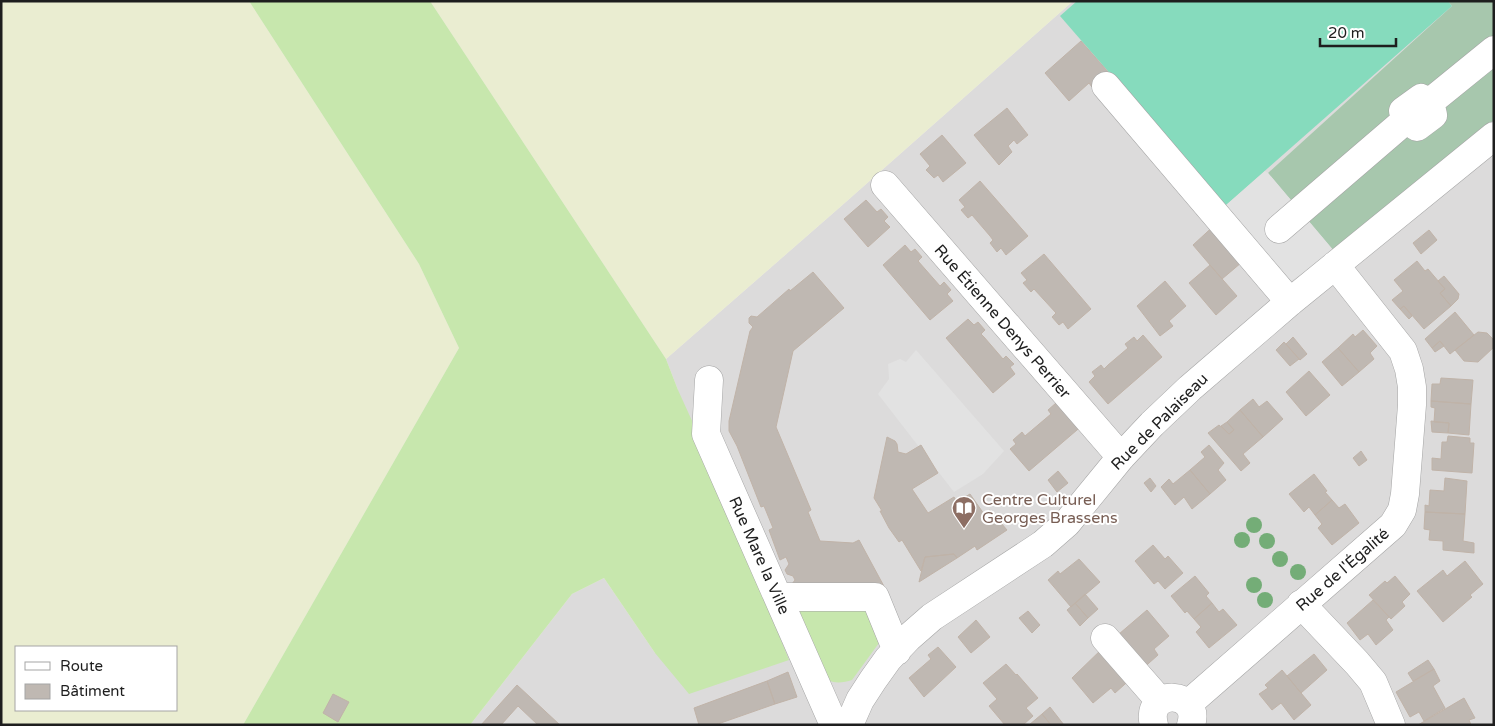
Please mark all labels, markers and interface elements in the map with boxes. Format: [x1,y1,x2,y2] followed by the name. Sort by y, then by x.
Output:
[1320,15,1396,47] scale bar
[1328,24,1365,42] text: 20 m
[930,240,1075,404] street label: Rue Étienne Denys Perrier
[1107,369,1213,475] street label: Rue de Palaiseau
[982,490,1118,528] place label: Centre Culturel Georges Brassens
[724,493,794,617] street label: Rue Mare la Ville
[951,495,977,529] library icon: Centre Culturel Georges Brassens
[1292,524,1393,616] street label: Rue de l'Égalité
[15,646,178,711] legend
[60,657,103,675] text: Route
[60,682,125,700] text: Bâtiment

